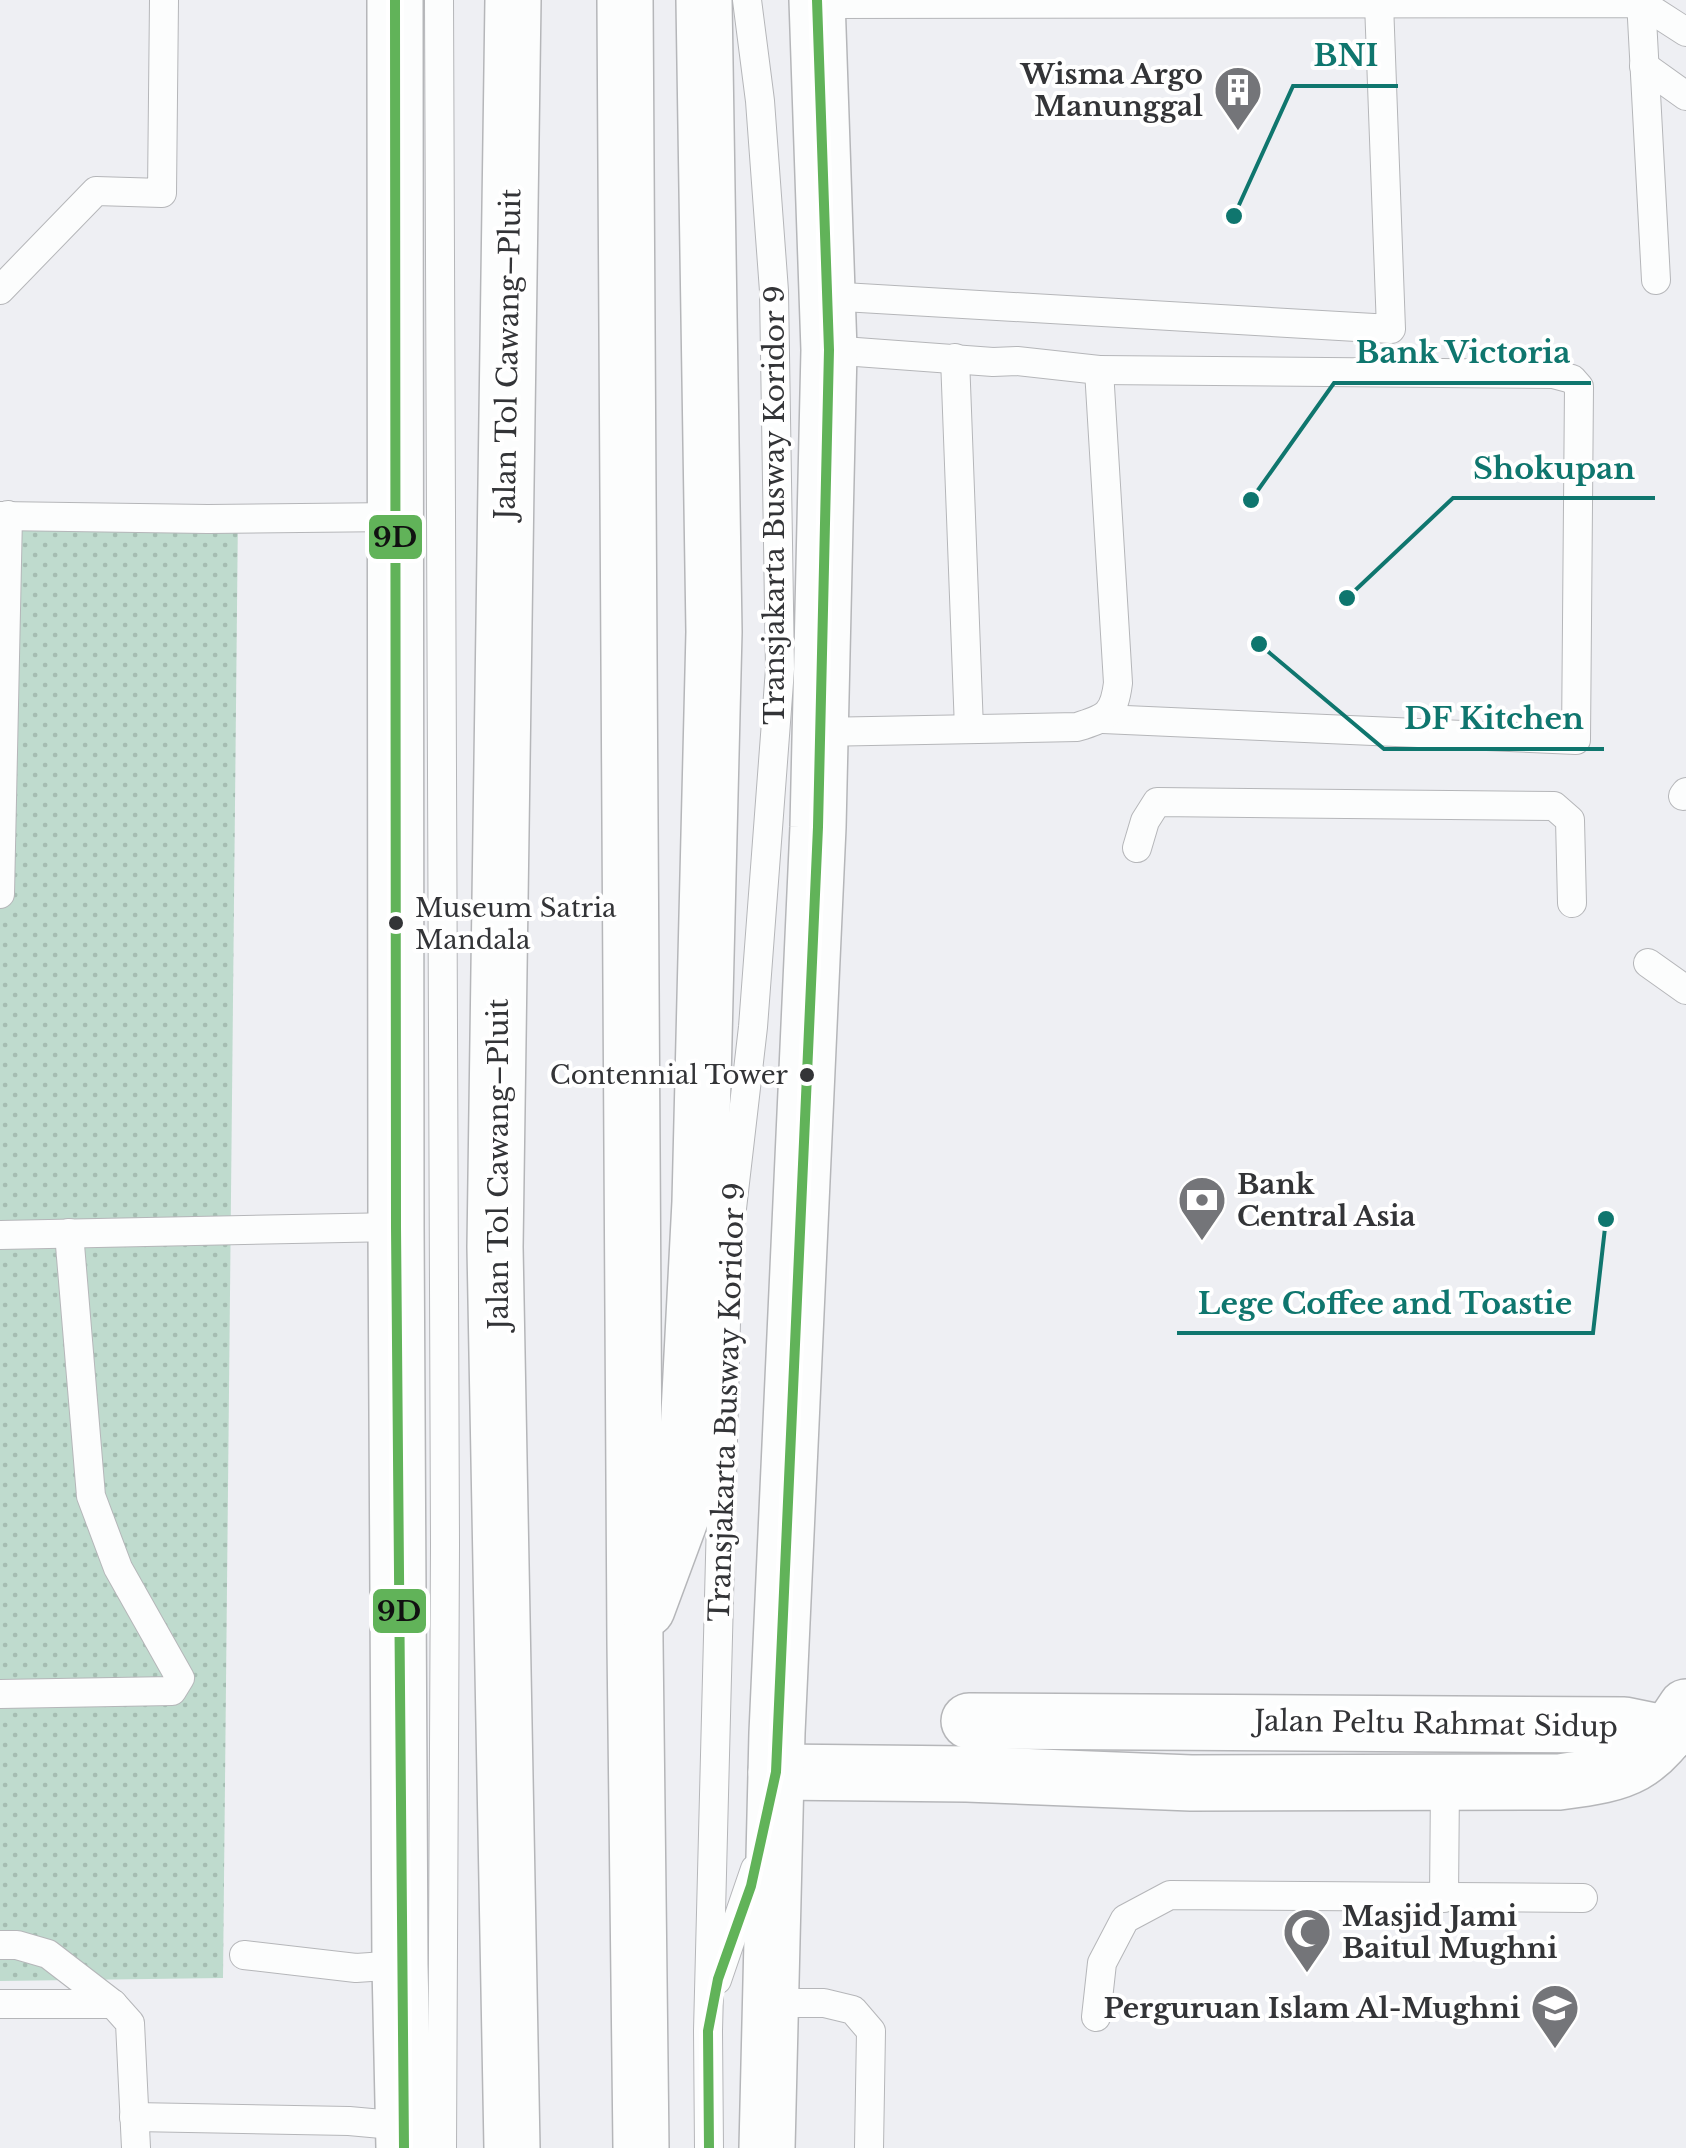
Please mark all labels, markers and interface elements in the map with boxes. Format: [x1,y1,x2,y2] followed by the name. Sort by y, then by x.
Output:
[1293,26,1398,86] callout: BNI
[1314,37,1378,74] text: BNI
[1019,57,1203,124] place label: Wisma Argo Manunggal
[1212,64,1264,132] building icon: Wisma Argo Manunggal
[488,188,528,524] street label: Jalan Tol Cawang–Pluit
[757,285,792,725] street label: Transjakarta Busway Koridor 9
[1334,323,1591,383] callout: Bank Victoria
[1356,334,1570,371] text: Bank Victoria
[1453,438,1655,498] callout: Shokupan
[1473,450,1635,487] text: Shokupan
[367,513,424,561] line badge: 9D
[373,520,417,555] text: 9D
[1384,689,1604,749] callout: DF Kitchen
[1404,700,1584,737] text: DF Kitchen
[415,892,617,956] place label: Museum Satria Mandala
[386,913,406,933] marker: Museum Satria Mandala
[481,998,516,1334] street label: Jalan Tol Cawang–Pluit
[550,1059,789,1091] place label: Contennial Tower
[797,1065,817,1085] marker: Contennial Tower
[1237,1167,1416,1234] place label: Bank Central Asia
[1176,1174,1228,1242] bank icon: Bank Central Asia
[702,1182,752,1622] street label: Transjakarta Busway Koridor 9
[1177,1273,1593,1333] callout: Lege Coffee and Toastie
[1198,1285,1572,1322] text: Lege Coffee and Toastie
[371,1587,428,1635] line badge: 9D
[377,1594,421,1629] text: 9D
[1250,1703,1618,1745] street label: Jalan Peltu Rahmat Sidup
[1342,1899,1557,1966] place label: Masjid Jami Baitul Mughni
[1281,1906,1333,1974] mosque icon: Masjid Jami Baitul Mughni
[1529,1982,1581,2050] school or university icon: Perguruan Islam Al-Mughni
[1103,1991,1520,2026] place label: Perguruan Islam Al-Mughni

